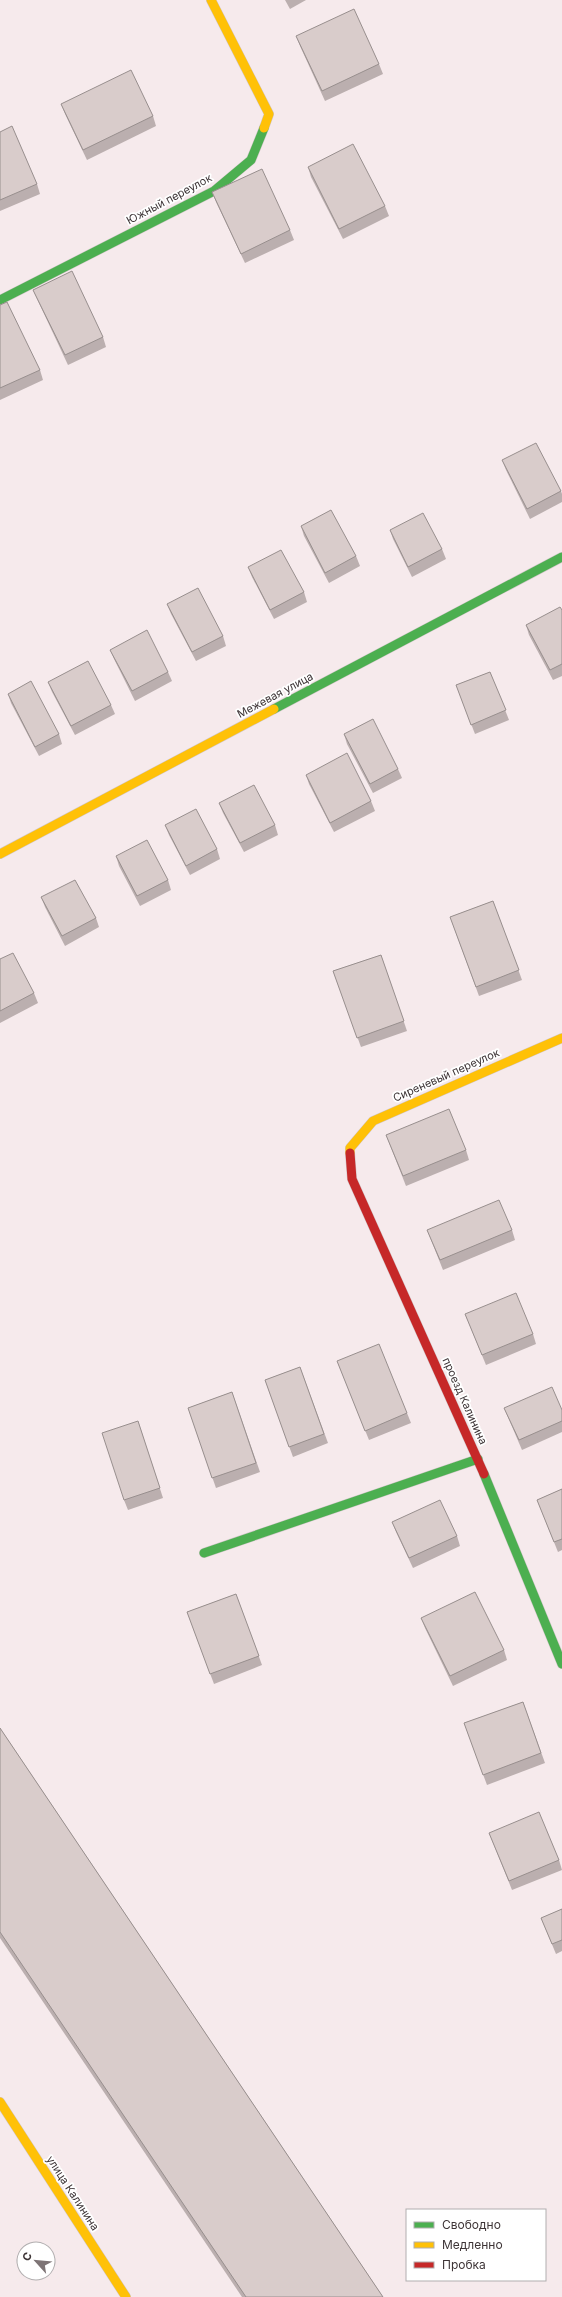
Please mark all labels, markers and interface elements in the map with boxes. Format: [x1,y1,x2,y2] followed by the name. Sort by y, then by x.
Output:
[124,171,214,227] street label: Южный переулок
[235,669,315,721] street label: Межевая улица
[391,1045,501,1105] street label: Сиреневый переулок
[440,1355,490,1447] street label: проезд Калинина
[44,2153,102,2233] street label: улица Калинина
[406,2209,546,2281] legend
[442,2217,501,2232] text: Свободно
[442,2237,503,2252] text: Медленно
[16,2241,56,2281] north arrow
[19,2250,35,2263] text: С
[442,2257,486,2272] text: Пробка

